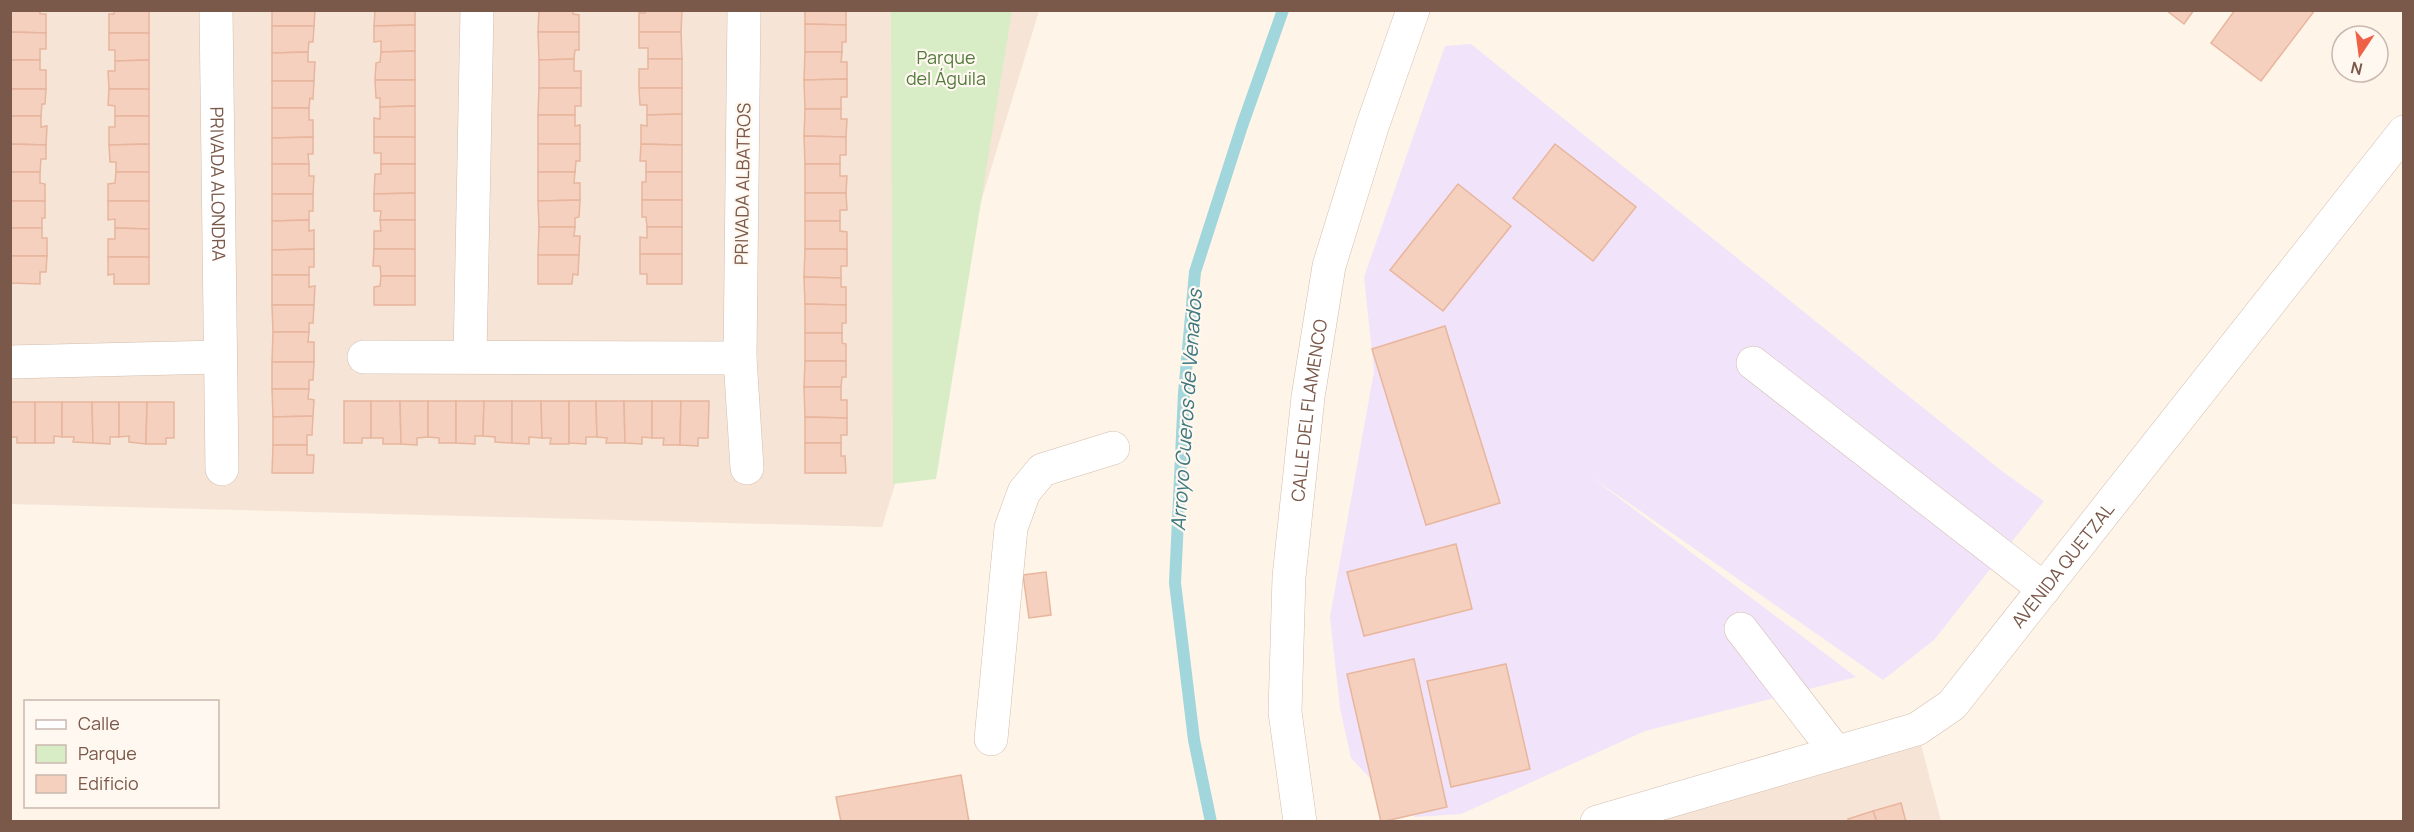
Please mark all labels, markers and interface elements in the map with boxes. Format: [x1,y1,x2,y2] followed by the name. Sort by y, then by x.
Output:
[2330,24,2390,84] north arrow
[906,45,986,90] park label: Parque del Águila
[2349,57,2365,81] text: N
[729,103,755,265] street label: PRIVADA ALBATROS
[205,106,231,262] street label: PRIVADA ALONDRA
[1164,287,1208,532] water label: Arroyo Cueros de Venados
[1285,317,1332,503] street label: CALLE DEL FLAMENCO
[2006,498,2119,632] street label: AVENIDA QUETZAL
[24,700,219,808] legend
[78,711,120,735] text: Calle
[78,741,137,765] text: Parque
[78,771,139,795] text: Edificio

